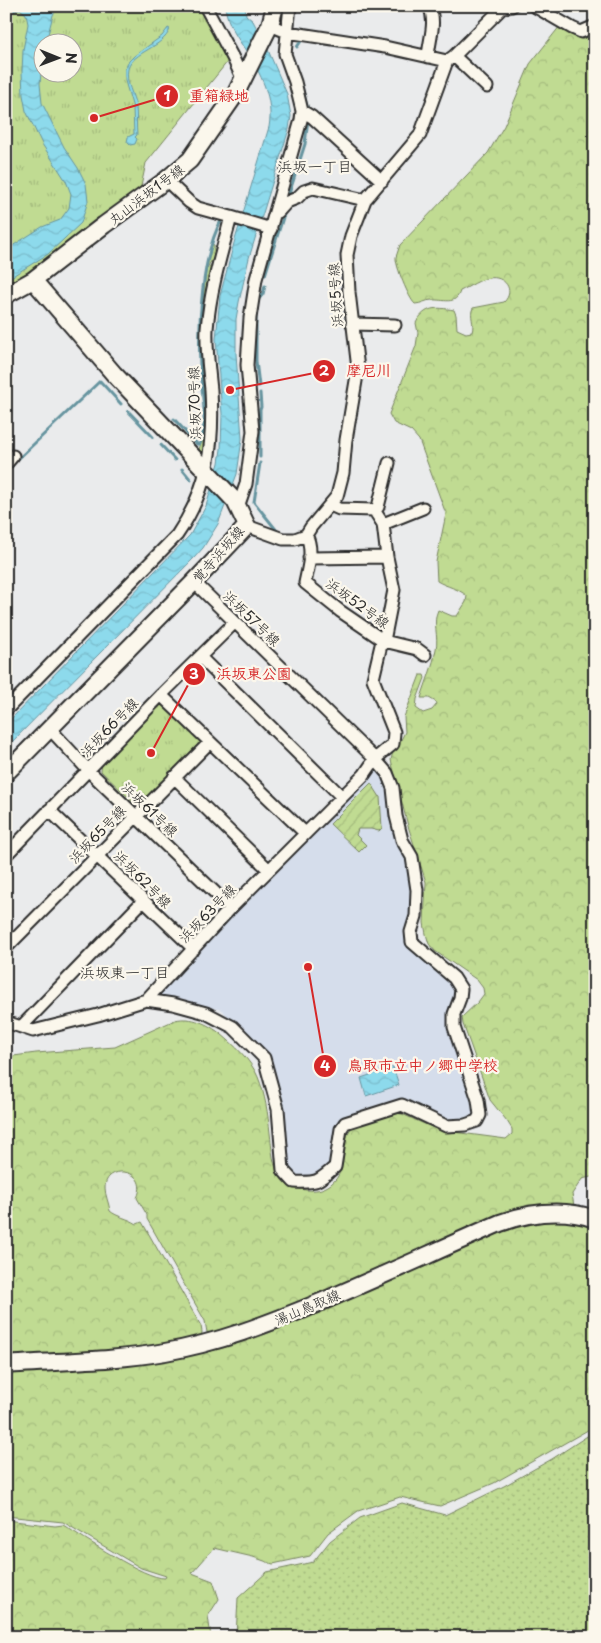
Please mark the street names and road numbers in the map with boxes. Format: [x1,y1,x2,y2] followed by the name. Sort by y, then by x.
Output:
[104,158,188,230] street label: 丸山浜坂1号線
[322,262,348,328] street label: 浜坂5号線
[182,366,206,440] street label: 浜坂70号線
[187,521,249,587] street label: 覚寺浜坂線
[322,573,394,633] street label: 浜坂52号線
[219,585,285,651] street label: 浜坂57号線
[75,693,143,761] street label: 浜坂66号線
[117,777,183,841] street label: 浜坂61号線
[64,800,130,868] street label: 浜坂65号線
[109,845,177,913] street label: 浜坂62号線
[173,879,241,947] street label: 浜坂63号線
[271,1284,343,1330] street label: 湯山鳥取線

